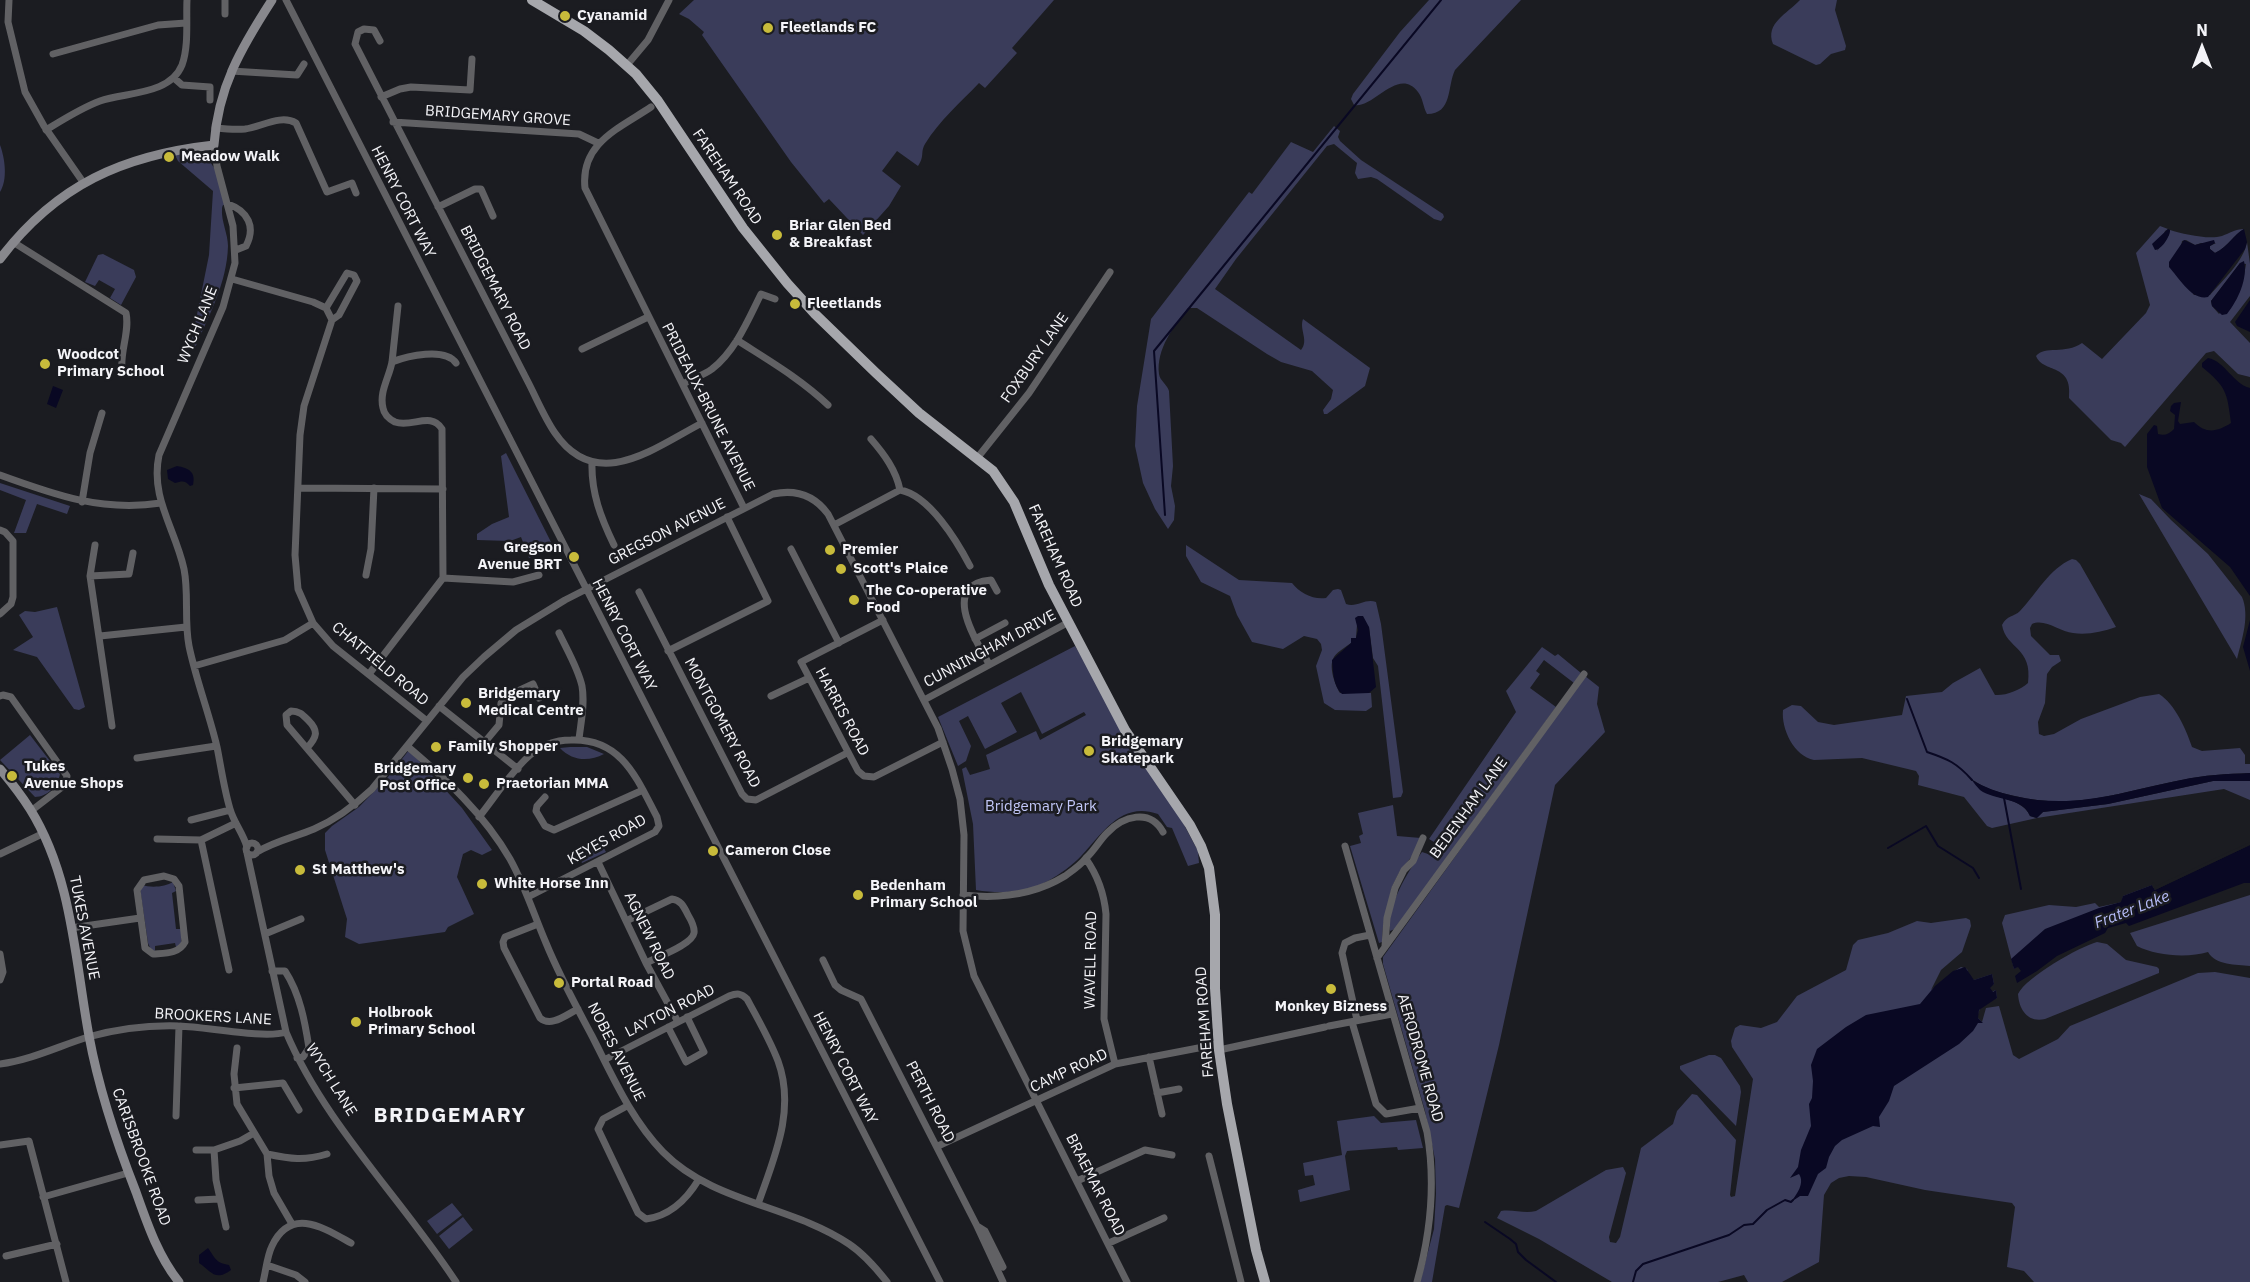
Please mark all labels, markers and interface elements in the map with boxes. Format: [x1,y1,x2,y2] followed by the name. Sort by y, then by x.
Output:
[577,7,647,25] place label: Cyanamid
[558,9,572,23] marker: Cyanamid
[2172,18,2232,78] north arrow
[780,19,876,37] place label: Fleetlands FC
[2196,20,2208,40] text: N
[761,21,775,35] marker: Fleetlands FC
[424,102,572,130] street label: BRIDGEMARY GROVE
[688,126,766,228] street label: FAREHAM ROAD
[367,143,439,261] street label: HENRY CORT WAY
[181,148,280,166] place label: Meadow Walk
[162,150,176,164] marker: Meadow Walk
[789,217,891,252] place label: Briar Glen Bed & Breakfast
[456,223,534,353] street label: BRIDGEMARY ROAD
[770,228,784,242] marker: Briar Glen Bed & Breakfast
[174,284,222,366] street label: WYCH LANE
[807,295,882,313] place label: Fleetlands
[788,297,802,311] marker: Fleetlands
[997,309,1073,407] street label: FOXBURY LANE
[658,320,758,494] street label: PRIDEAUX-BRUNE AVENUE
[57,346,164,381] place label: Woodcot Primary School
[38,357,52,371] marker: Woodcot Primary School
[605,495,729,569] street label: GREGSON AVENUE
[1024,502,1086,610] street label: FAREHAM ROAD
[477,539,562,574] place label: Gregson Avenue BRT
[842,541,898,559] place label: Premier
[823,543,837,557] marker: Premier
[567,550,581,564] marker: Gregson Avenue BRT
[853,560,948,578] place label: Scott's Plaice
[834,562,848,576] marker: Scott's Plaice
[588,576,660,694] street label: HENRY CORT WAY
[866,582,987,617] place label: The Co-operative Food
[847,593,861,607] marker: The Co-operative Food
[921,606,1059,692] street label: CUNNINGHAM DRIVE
[328,618,432,710] street label: CHATFIELD ROAD
[680,655,764,791] street label: MONTGOMERY ROAD
[811,665,873,759] street label: HARRIS ROAD
[478,685,584,720] place label: Bridgemary Medical Centre
[459,696,473,710] marker: Bridgemary Medical Centre
[1101,733,1183,768] place label: Bridgemary Skatepark
[448,738,558,756] place label: Family Shopper
[429,740,443,754] marker: Family Shopper
[1082,744,1096,758] marker: Bridgemary Skatepark
[1426,754,1512,862] street label: BEDENHAM LANE
[24,758,123,793] place label: Tukes Avenue Shops
[374,760,456,795] place label: Bridgemary Post Office
[5,769,19,783] marker: Tukes Avenue Shops
[461,771,475,785] marker: Bridgemary Post Office
[496,775,609,793] place label: Praetorian MMA
[477,777,491,791] marker: Praetorian MMA
[985,798,1097,816] park label: Bridgemary Park
[564,811,650,869] street label: KEYES ROAD
[725,842,831,860] place label: Cameron Close
[706,844,720,858] marker: Cameron Close
[312,861,405,879] place label: St Matthew's
[293,863,307,877] marker: St Matthew's
[65,874,103,982] street label: TUKES AVENUE
[494,875,609,893] place label: White Horse Inn
[475,877,489,891] marker: White Horse Inn
[870,877,977,912] place label: Bedenham Primary School
[2092,887,2172,933] water label: Frater Lake
[851,888,865,902] marker: Bedenham Primary School
[620,889,678,983] street label: AGNEW ROAD
[1081,911,1101,1009] street label: WAVELL ROAD
[1192,966,1218,1078] street label: FAREHAM ROAD
[571,974,653,992] place label: Portal Road
[552,976,566,990] marker: Portal Road
[622,981,718,1041] street label: LAYTON ROAD
[1324,982,1338,996] marker: Monkey Bizness
[1393,992,1447,1124] street label: AERODROME ROAD
[1275,998,1387,1016] place label: Monkey Bizness
[583,1000,649,1104] street label: NOBES AVENUE
[368,1004,475,1039] place label: Holbrook Primary School
[154,1005,272,1029] street label: BROOKERS LANE
[809,1009,881,1127] street label: HENRY CORT WAY
[349,1015,363,1029] marker: Holbrook Primary School
[302,1040,360,1120] street label: WYCH LANE
[1027,1045,1111,1097] street label: CAMP ROAD
[902,1058,958,1146] street label: PERTH ROAD
[108,1086,174,1228] street label: CARISBROOKE ROAD
[373,1103,527,1129] district label: BRIDGEMARY
[1062,1131,1128,1239] street label: BRAEMAR ROAD

